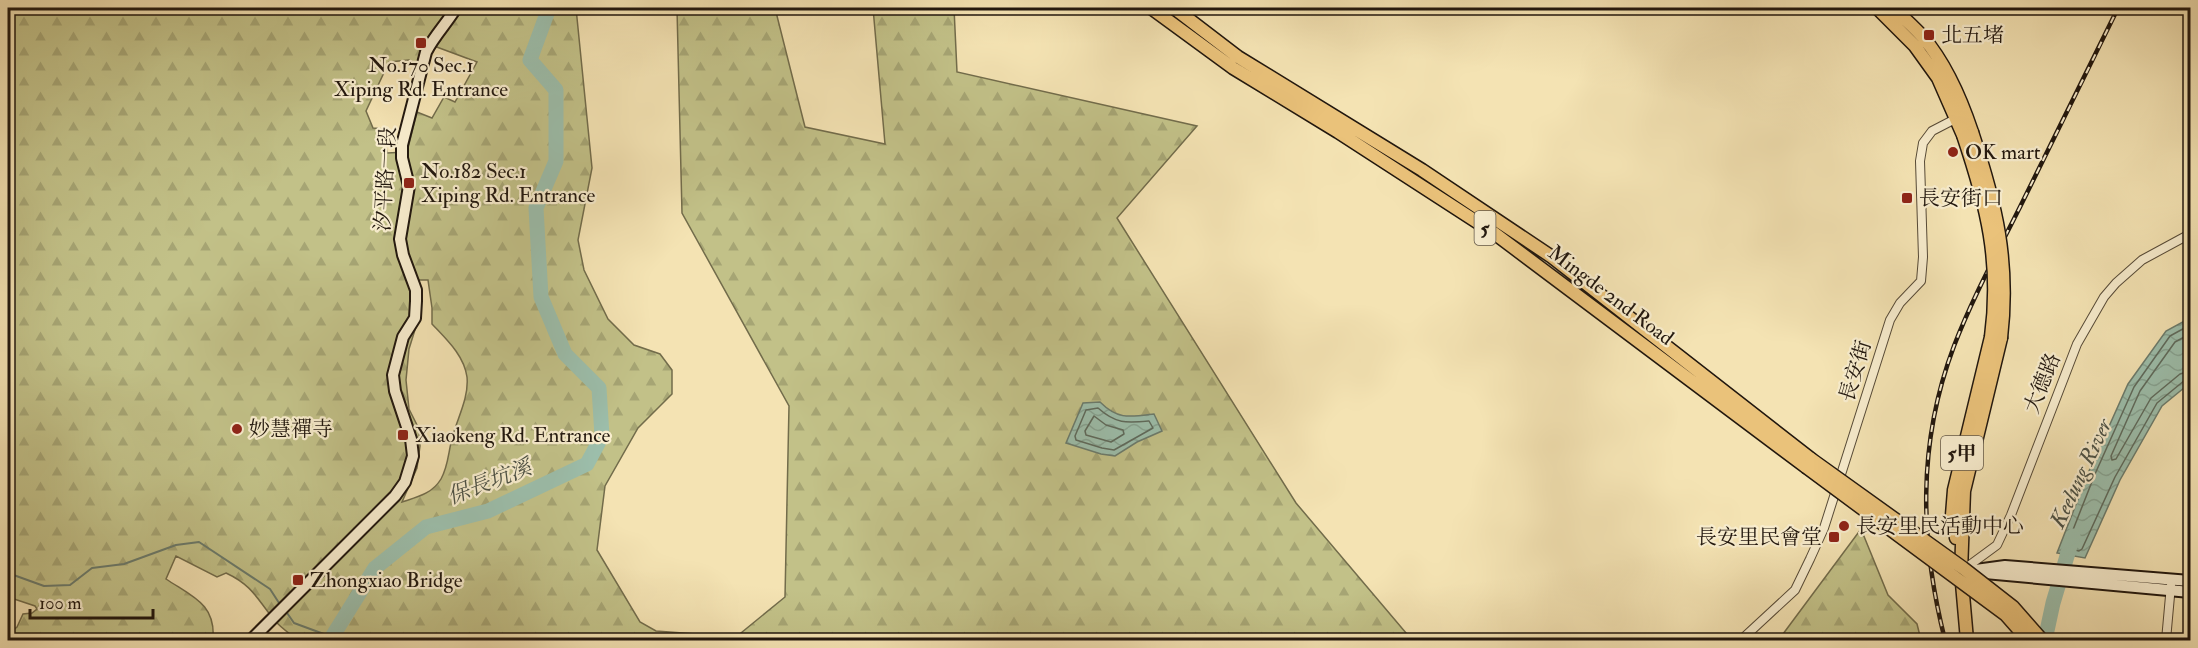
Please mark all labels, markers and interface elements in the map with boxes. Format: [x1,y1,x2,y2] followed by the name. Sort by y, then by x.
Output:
[1941,22,2004,49] place label: 北五堵
[1922,28,1936,42] marker: 北五堵
[414,36,428,50] marker: No.170 Sec.1 Xiping Rd. Entrance
[334,52,508,103] place label: No.170 Sec.1 Xiping Rd. Entrance
[369,126,402,232] street label: 汐平路一段
[1965,139,2041,166] place label: OK mart
[1946,145,1960,159] marker: OK mart
[421,158,595,209] place label: No.182 Sec.1 Xiping Rd. Entrance
[402,176,416,190] marker: No.182 Sec.1 Xiping Rd. Entrance
[1919,185,2003,212] place label: 長安街口
[1900,191,1914,205] marker: 長安街口
[1474,211,1496,245] road number: 5
[1542,239,1680,352] street label: Mingde 2nd Road
[1833,337,1878,405] street label: 長安街
[2018,349,2067,417] street label: 大德路
[2043,413,2119,533] water label: Keelung River
[249,416,333,443] place label: 妙慧禪寺
[230,422,244,436] marker: 妙慧禪寺
[415,422,611,449] place label: Xiaokeng Rd. Entrance
[396,428,410,442] marker: Xiaokeng Rd. Entrance
[1941,436,1983,470] road number: 5甲
[443,452,537,511] water label: 保長坑溪
[1856,513,2024,540] place label: 長安里民活動中心
[1837,519,1851,533] marker: 長安里民活動中心
[1696,524,1822,551] place label: 長安里民會堂
[1827,530,1841,544] marker: 長安里民會堂
[310,567,463,594] place label: Zhongxiao Bridge
[291,573,305,587] marker: Zhongxiao Bridge
[30,582,153,620] scale bar
[39,592,82,615] text: 100 m

